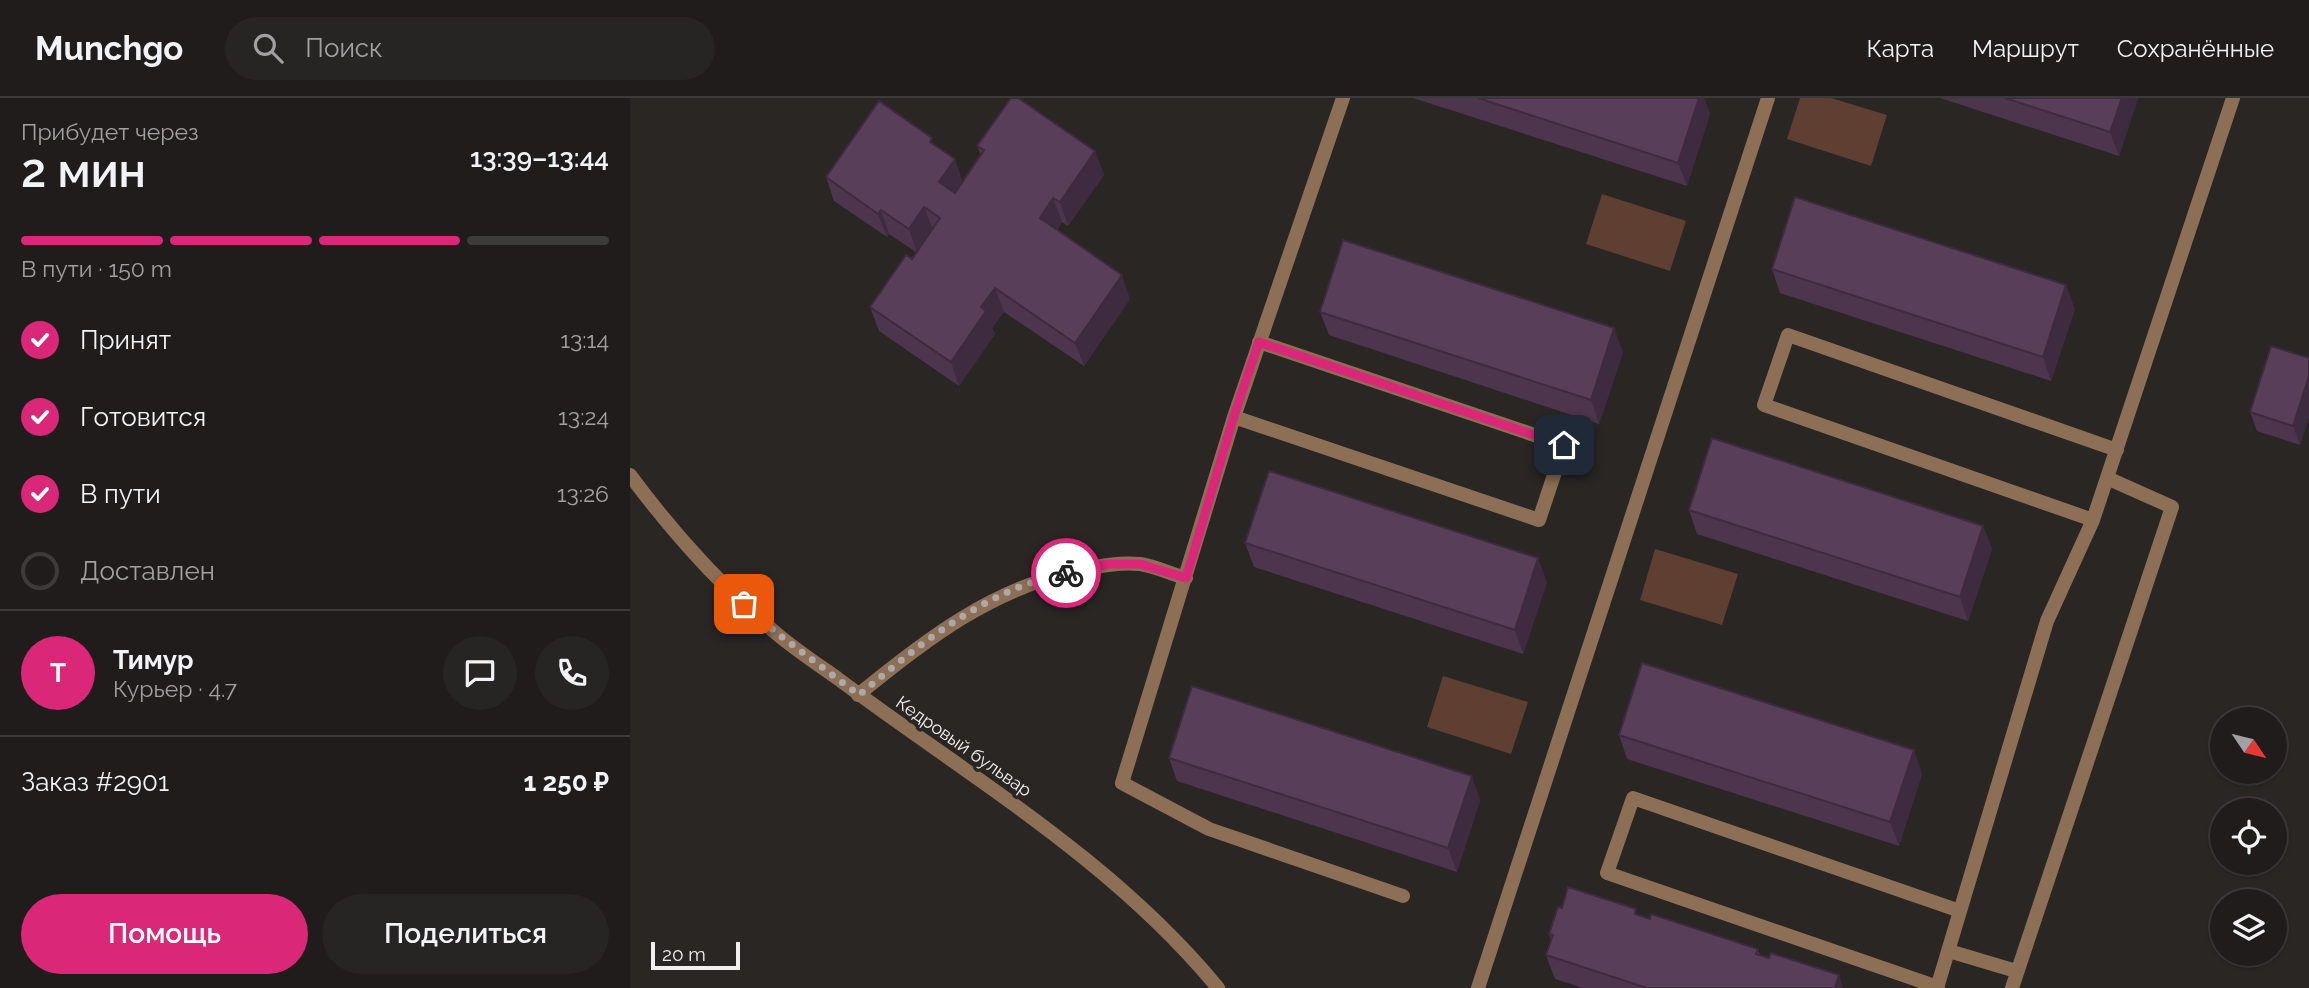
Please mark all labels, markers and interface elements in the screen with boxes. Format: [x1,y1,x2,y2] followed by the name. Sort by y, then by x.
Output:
[225,17,715,80] search box
[35,29,183,68] text: Munchgo
[249,29,287,67] icon: search
[305,33,383,63] text: Поиск
[1866,34,1934,63] text: Карта
[1972,34,2079,63] text: Маршрут
[2117,34,2274,63] text: Сохранённые
[21,118,199,145] text: Прибудет через
[470,143,609,173] text: 13:39–13:44
[21,144,146,198] text: 2 мин
[21,255,172,282] text: В пути · 150 m
[21,321,59,359] icon: check
[80,325,171,355] text: Принят
[560,326,609,353] text: 13:14
[21,398,59,436] icon: check
[80,402,206,432] text: Готовится
[558,403,609,430] text: 13:24
[1534,415,1594,475] pin
[1545,426,1583,464] icon: home
[21,475,59,513] icon: check
[80,479,161,509] text: В пути
[557,480,609,507] text: 13:26
[1031,538,1101,608] courier
[1047,554,1085,592] icon: bike
[80,556,215,586] text: Доставлен
[714,574,774,634] pin
[725,585,763,623] icon: bag
[443,636,517,710] button: chat
[535,636,609,710] button: phone
[113,645,193,675] text: Тимур
[50,658,66,688] text: Т
[113,675,237,702] text: Курьер · 4.7
[892,691,1036,801] street label: Кедровый бульвар
[2210,707,2287,784] north arrow
[2210,707,2287,966] map controls
[21,767,169,797] text: Заказ #2901
[524,767,609,797] text: 1 250 ₽
[2210,798,2287,875] button: locate
[2210,889,2287,966] button: layers
[21,894,308,974] button: Помощь
[322,894,609,974] button: Поделиться
[651,939,740,971] scale bar
[662,943,706,965] text: 20 m

